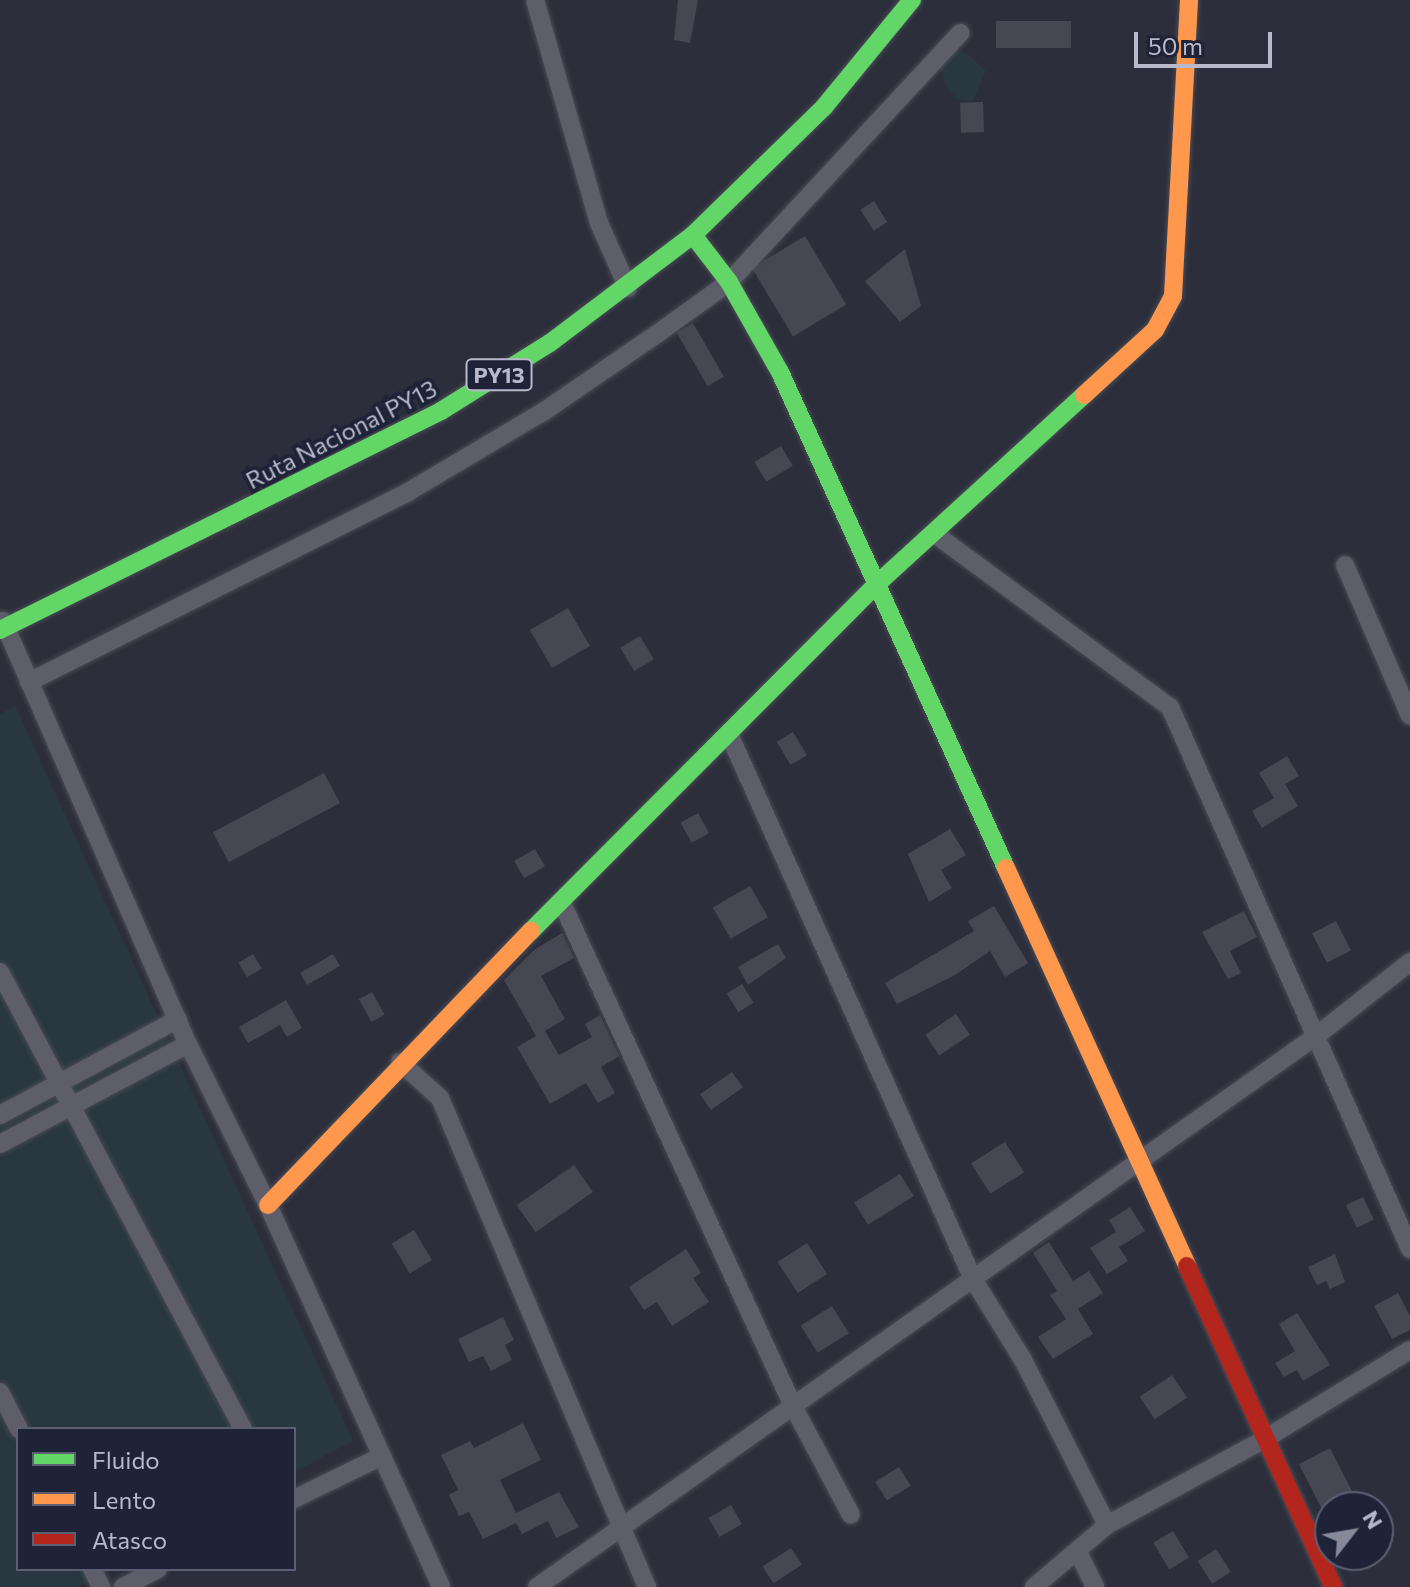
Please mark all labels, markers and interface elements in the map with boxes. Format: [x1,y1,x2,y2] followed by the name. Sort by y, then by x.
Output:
[1138,16,1276,66] scale bar
[1148,31,1203,60] text: 50 m
[465,357,533,393] road number: PY13
[241,373,441,495] street label: Ruta Nacional PY13
[16,1427,296,1571] legend
[92,1445,160,1474] text: Fluido
[92,1485,156,1514] text: Lento
[1314,1491,1394,1571] north arrow
[1357,1505,1389,1533] text: N
[92,1525,167,1554] text: Atasco

